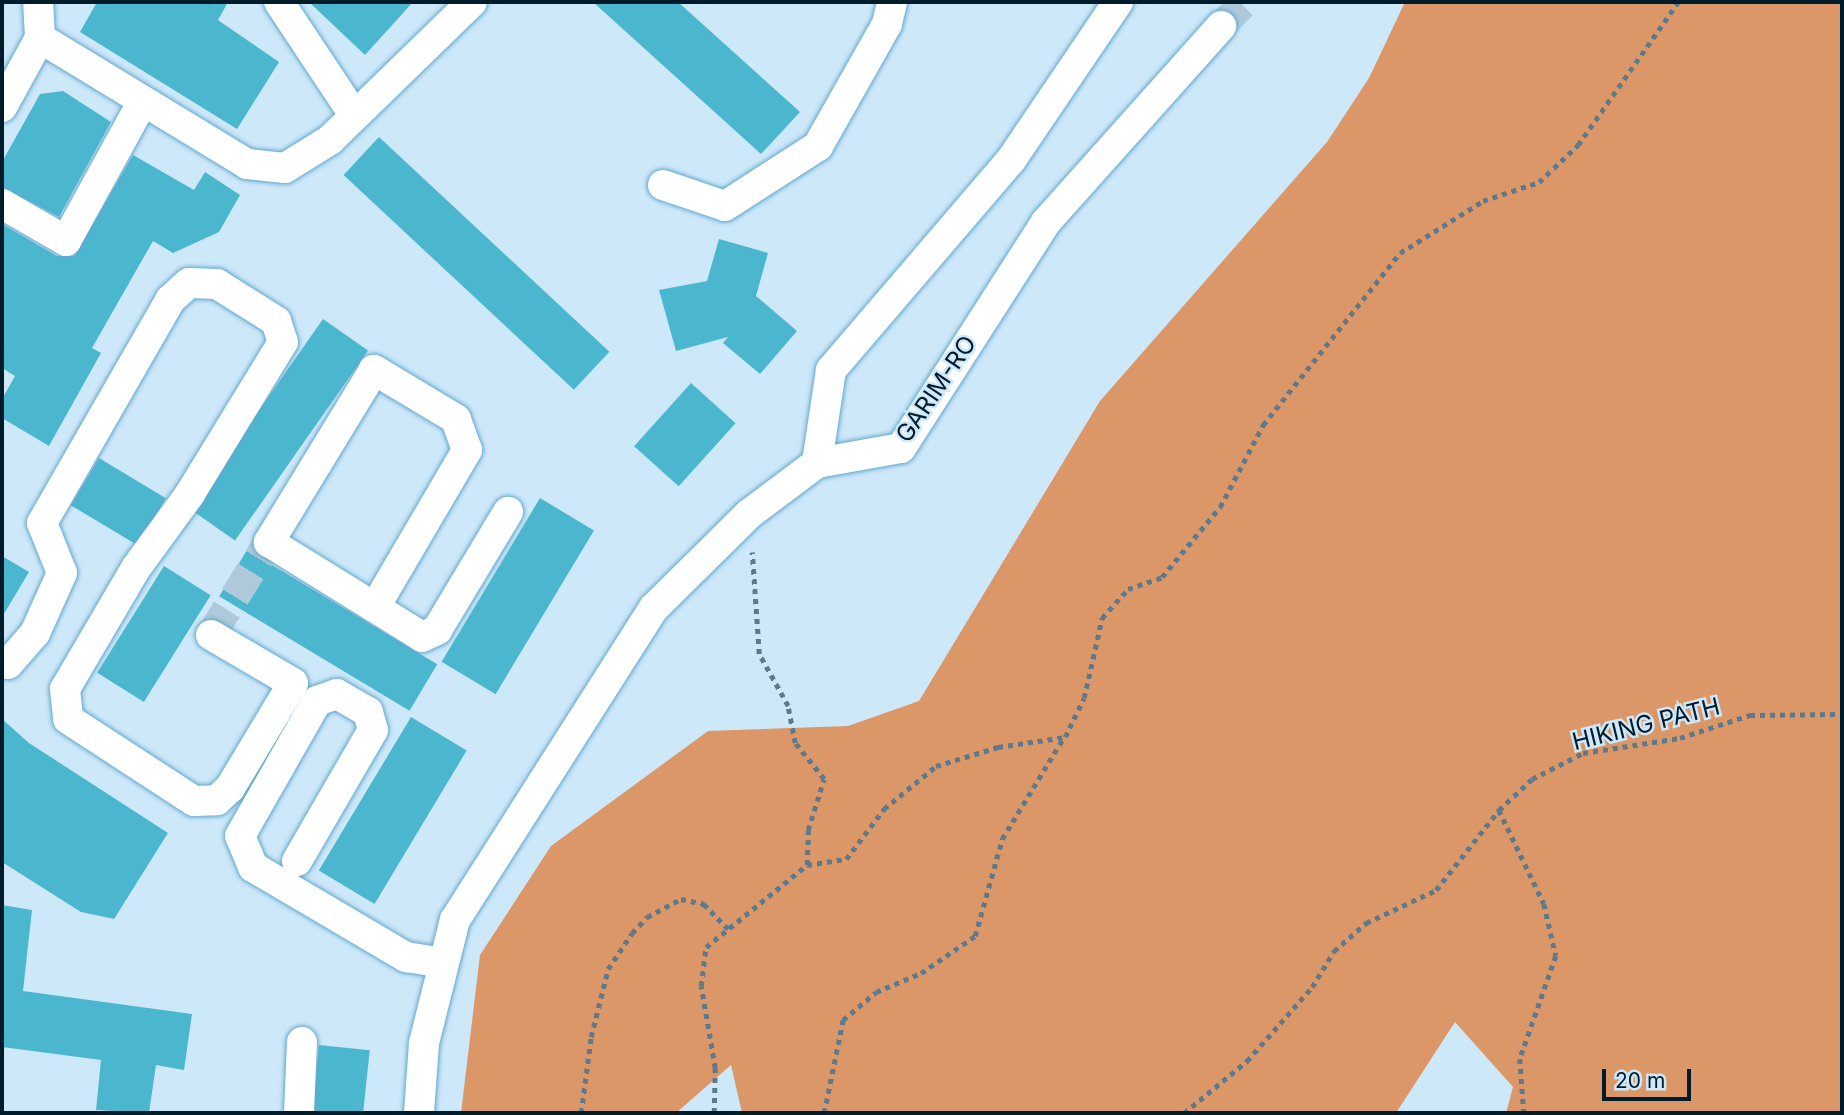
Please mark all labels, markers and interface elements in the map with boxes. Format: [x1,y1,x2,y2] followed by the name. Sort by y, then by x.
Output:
[890,330,982,448] street label: GARIM-RO
[1569,692,1723,756] street label: HIKING PATH
[1606,1056,1695,1100] scale bar
[1615,1068,1665,1093] text: 20 m

